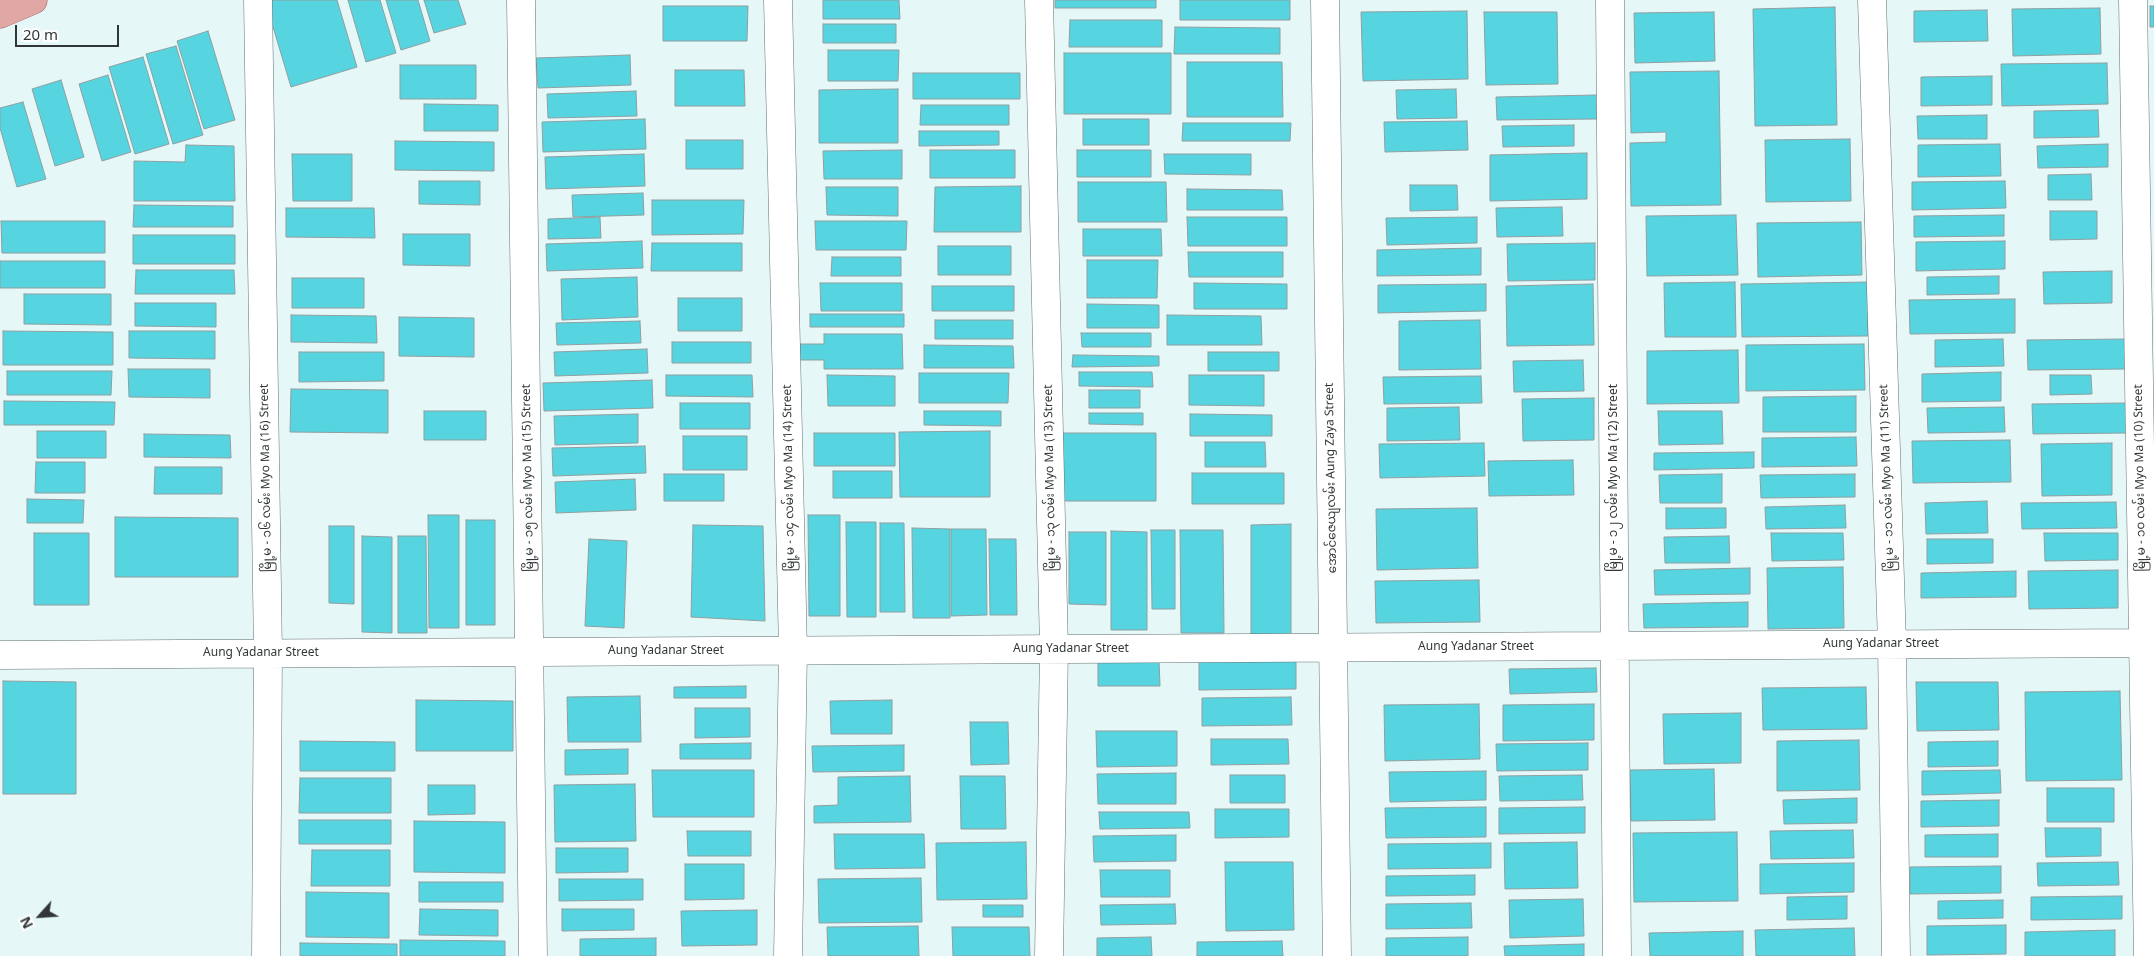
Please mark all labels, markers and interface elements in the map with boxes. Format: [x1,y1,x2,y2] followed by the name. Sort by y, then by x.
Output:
[18,15,121,47] scale bar
[23,24,58,44] text: 20 m
[1322,383,1340,573] street label: အောင်ဇေယျလမ်း Aung Zaya Street
[257,384,275,572] street label: မြို့မ - ၁၆ လမ်း Myo Ma (16) Street
[519,384,537,572] street label: မြို့မ - ၁၅ လမ်း Myo Ma (15) Street
[780,384,798,572] street label: မြို့မ - ၁၄ လမ်း Myo Ma (14) Street
[1041,384,1059,572] street label: မြို့မ - ၁၃ လမ်း Myo Ma (13) Street
[1607,384,1621,572] street label: မြို့မ - ၁၂ လမ်း Myo Ma (12) Street
[1877,384,1897,572] street label: မြို့မ - ၁၁ လမ်း Myo Ma (11) Street
[2131,384,2149,572] street label: မြို့မ - ၁၀ လမ်း Myo Ma (10) Street
[1823,637,1939,651] street label: Aung Yadanar Street
[1418,640,1534,654] street label: Aung Yadanar Street
[1013,642,1129,656] street label: Aung Yadanar Street
[608,644,724,658] street label: Aung Yadanar Street
[203,646,319,660] street label: Aung Yadanar Street
[15,891,65,941] north arrow
[15,914,37,932] text: N

